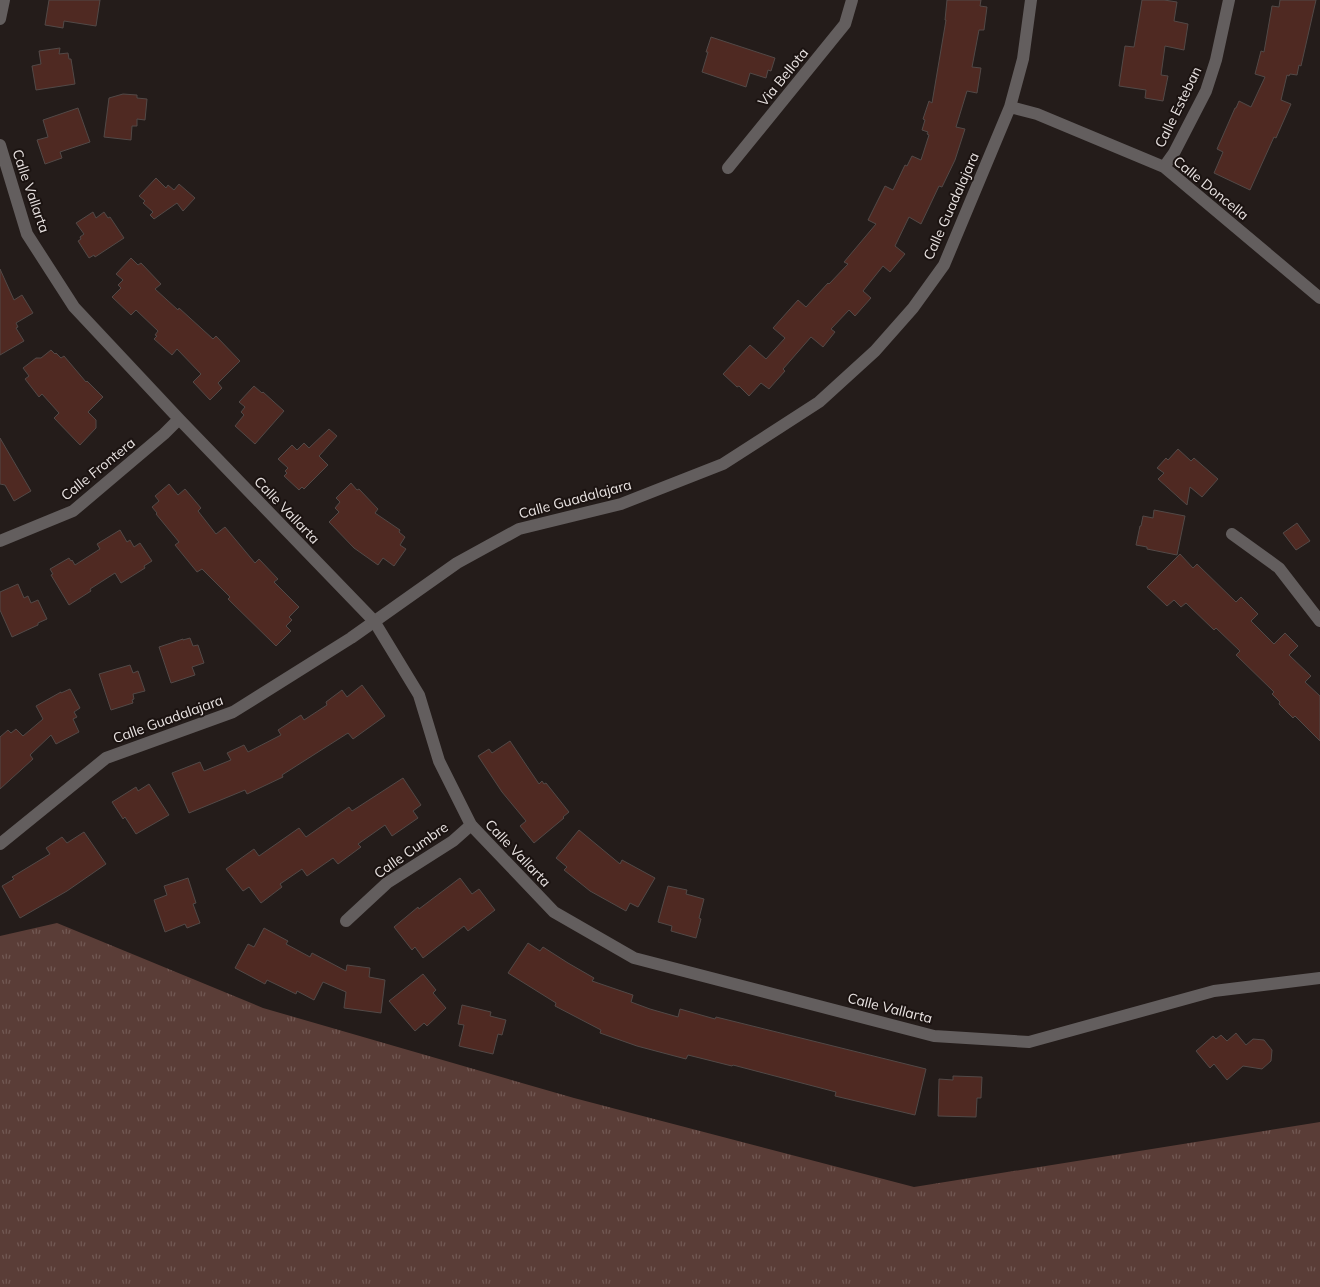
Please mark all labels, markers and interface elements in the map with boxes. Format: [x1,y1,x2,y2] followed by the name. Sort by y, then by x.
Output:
[754,44,812,110] street label: Via Bellota
[1151,63,1205,151] street label: Calle Esteban
[8,147,54,235] street label: Calle Vallarta
[919,149,983,263] street label: Calle Guadalajara
[1170,152,1252,224] street label: Calle Doncella
[57,434,139,504] street label: Calle Frontera
[250,473,324,547] street label: Calle Vallarta
[517,475,633,523] street label: Calle Guadalajara
[110,691,226,747] street label: Calle Guadalajara
[481,816,555,890] street label: Calle Vallarta
[370,818,452,882] street label: Calle Cumbre
[846,989,934,1027] street label: Calle Vallarta

